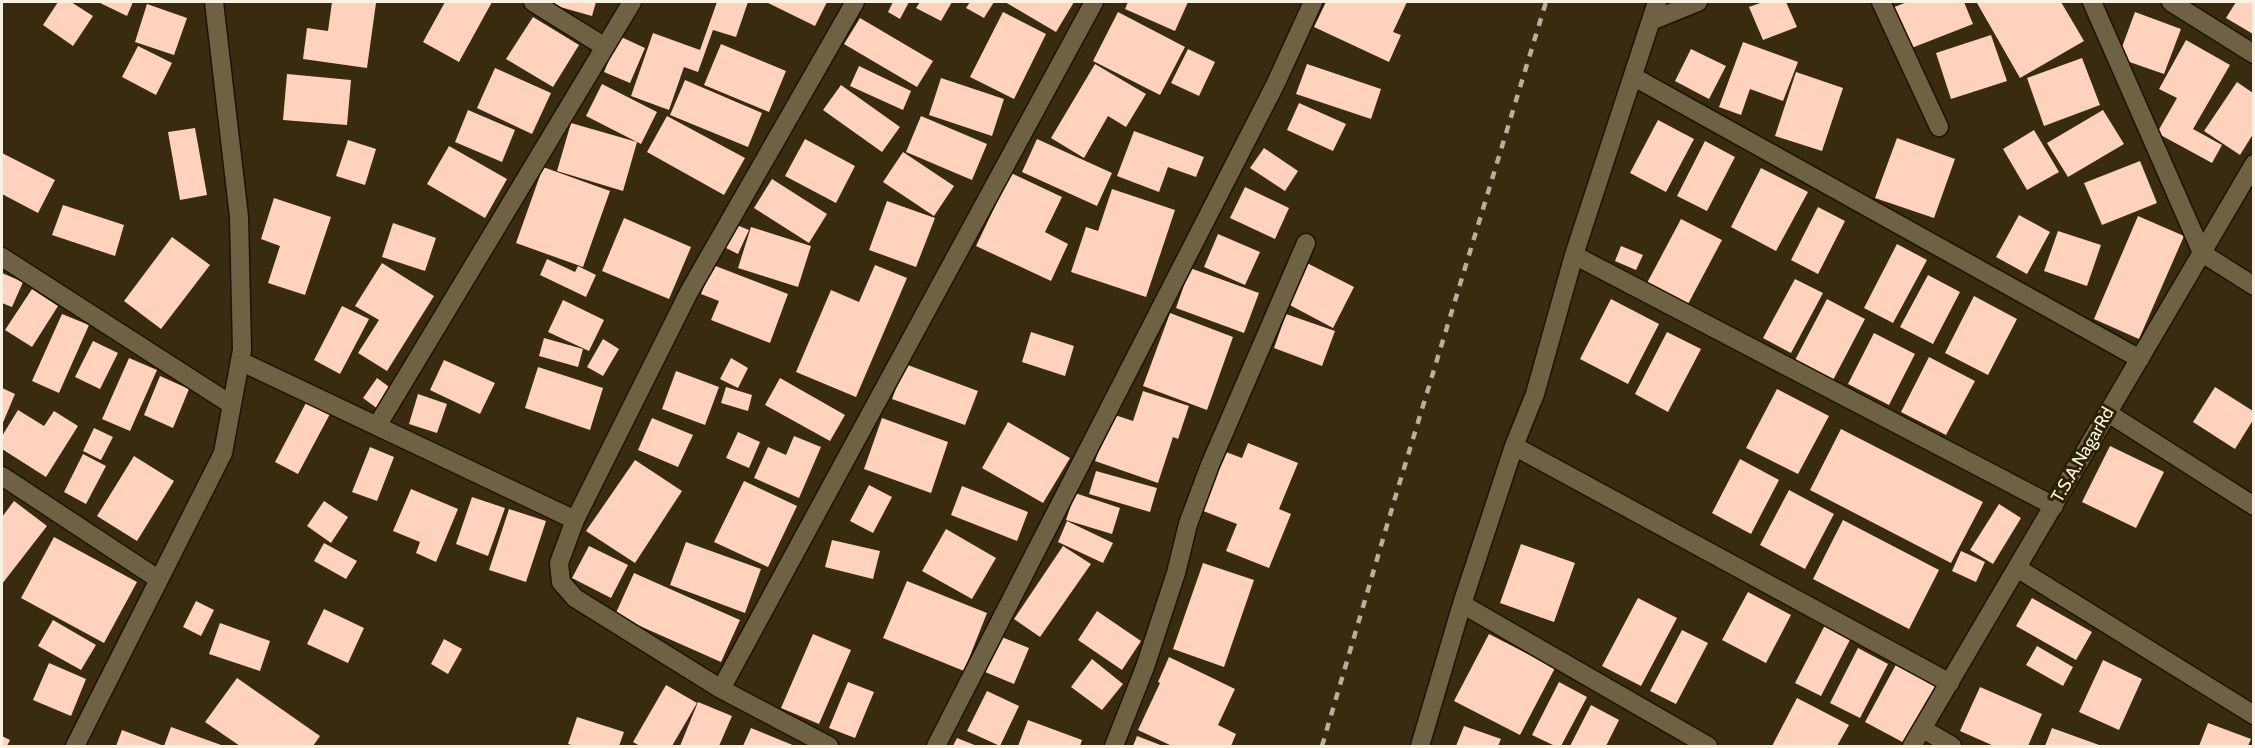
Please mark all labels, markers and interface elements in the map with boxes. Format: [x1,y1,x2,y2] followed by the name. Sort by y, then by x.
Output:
[2047,404,2119,506] street label: T.S.A.NagarRd

